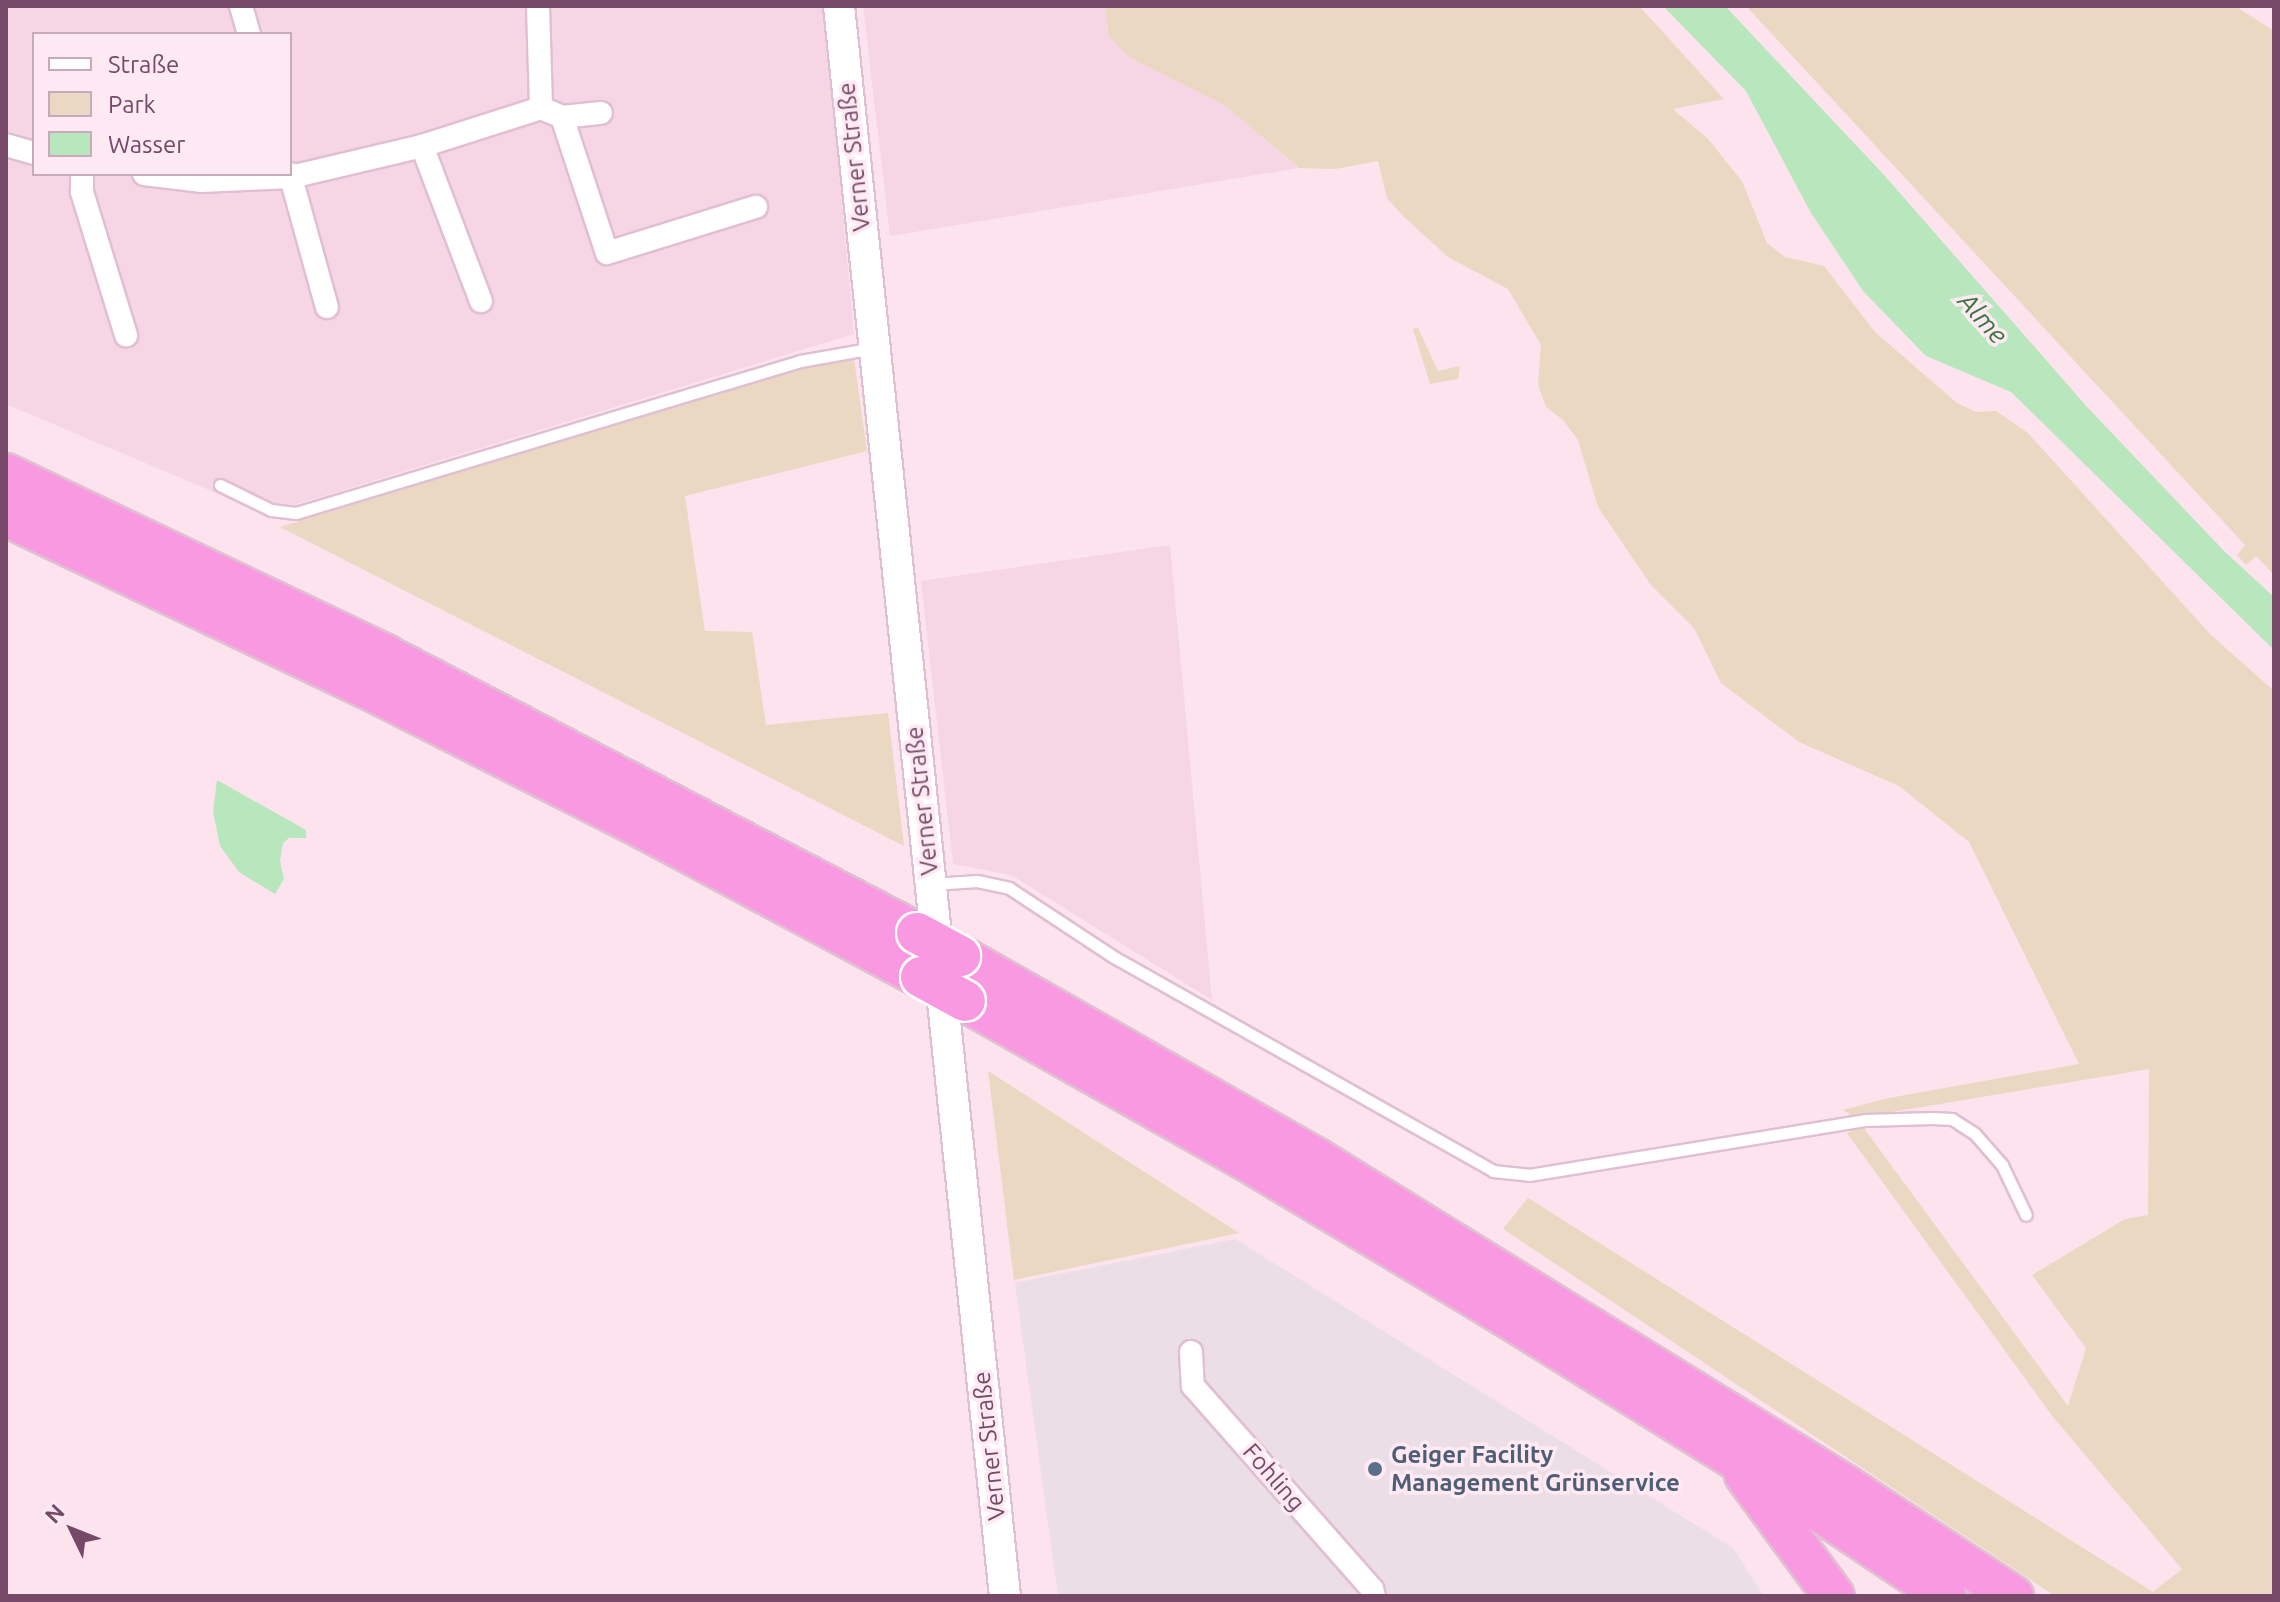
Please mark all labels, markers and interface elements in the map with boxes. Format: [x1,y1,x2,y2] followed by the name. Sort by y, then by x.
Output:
[32,32,292,176] legend
[108,51,179,78] text: Straße
[832,81,876,233] street label: Verner Straße
[108,91,156,118] text: Park
[108,131,185,158] text: Wasser
[1952,286,2014,350] water label: Alme
[900,725,944,877] street label: Verner Straße
[967,1370,1011,1522] street label: Verner Straße
[1237,1437,1311,1517] street label: Fohling
[1391,1441,1680,1497] place label: Geiger Facility Management Grünservice
[1366,1460,1384,1478] marker: Geiger Facility Management Grünservice
[32,1490,112,1570] north arrow
[39,1499,69,1528] text: N

